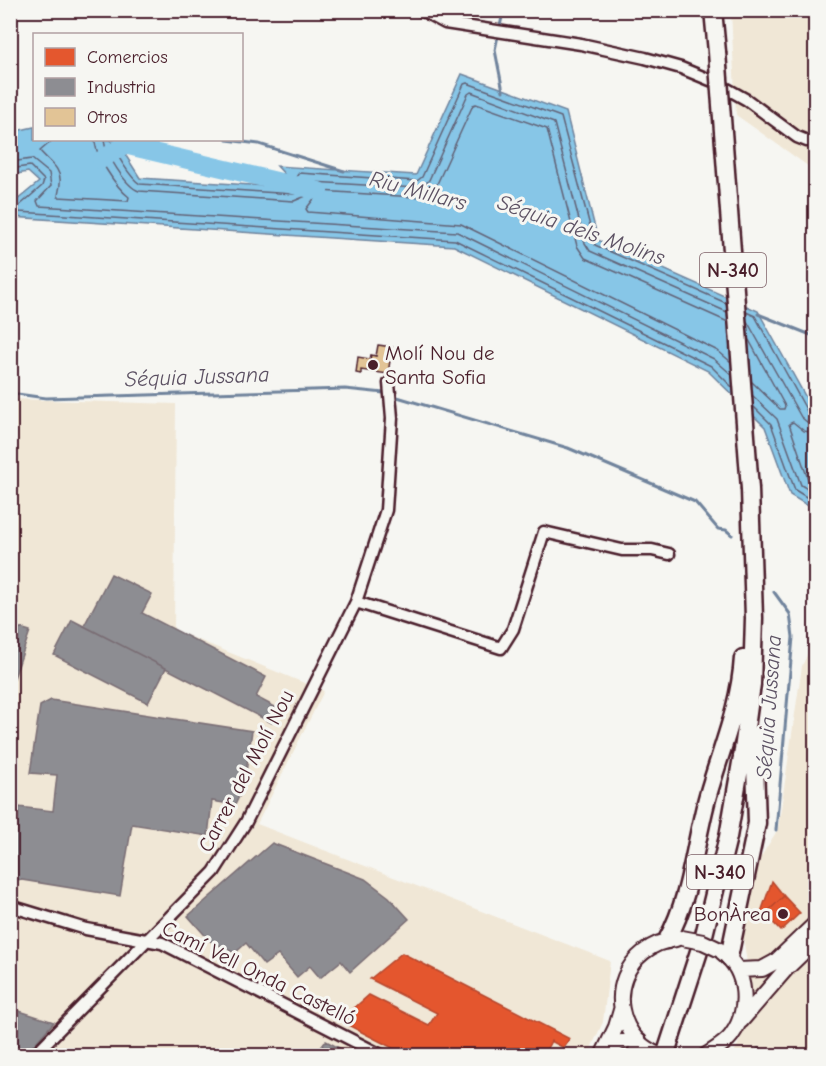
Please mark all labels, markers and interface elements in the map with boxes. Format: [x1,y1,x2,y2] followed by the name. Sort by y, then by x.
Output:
[33,33,243,141] legend
[87,47,168,68] text: Comercios
[87,77,156,98] text: Industria
[87,107,127,128] text: Otros
[367,166,470,217] water label: Riu Millars
[494,189,669,271] water label: Séquia dels Molins
[700,253,766,287] road number: N-340
[385,341,494,389] place label: Molí Nou de Santa Sofia
[366,358,380,372] marker: Molí Nou de Santa Sofia
[124,361,270,393] water label: Séquia Jussana
[751,634,787,780] water label: Séquia Jussana
[193,686,299,856] street label: Carrer del Molí Nou
[687,855,753,889] road number: N-340
[694,902,771,926] place label: BonÀrea
[776,907,790,921] marker: BonÀrea
[158,916,360,1030] street label: Camí Vell Onda Castelló

